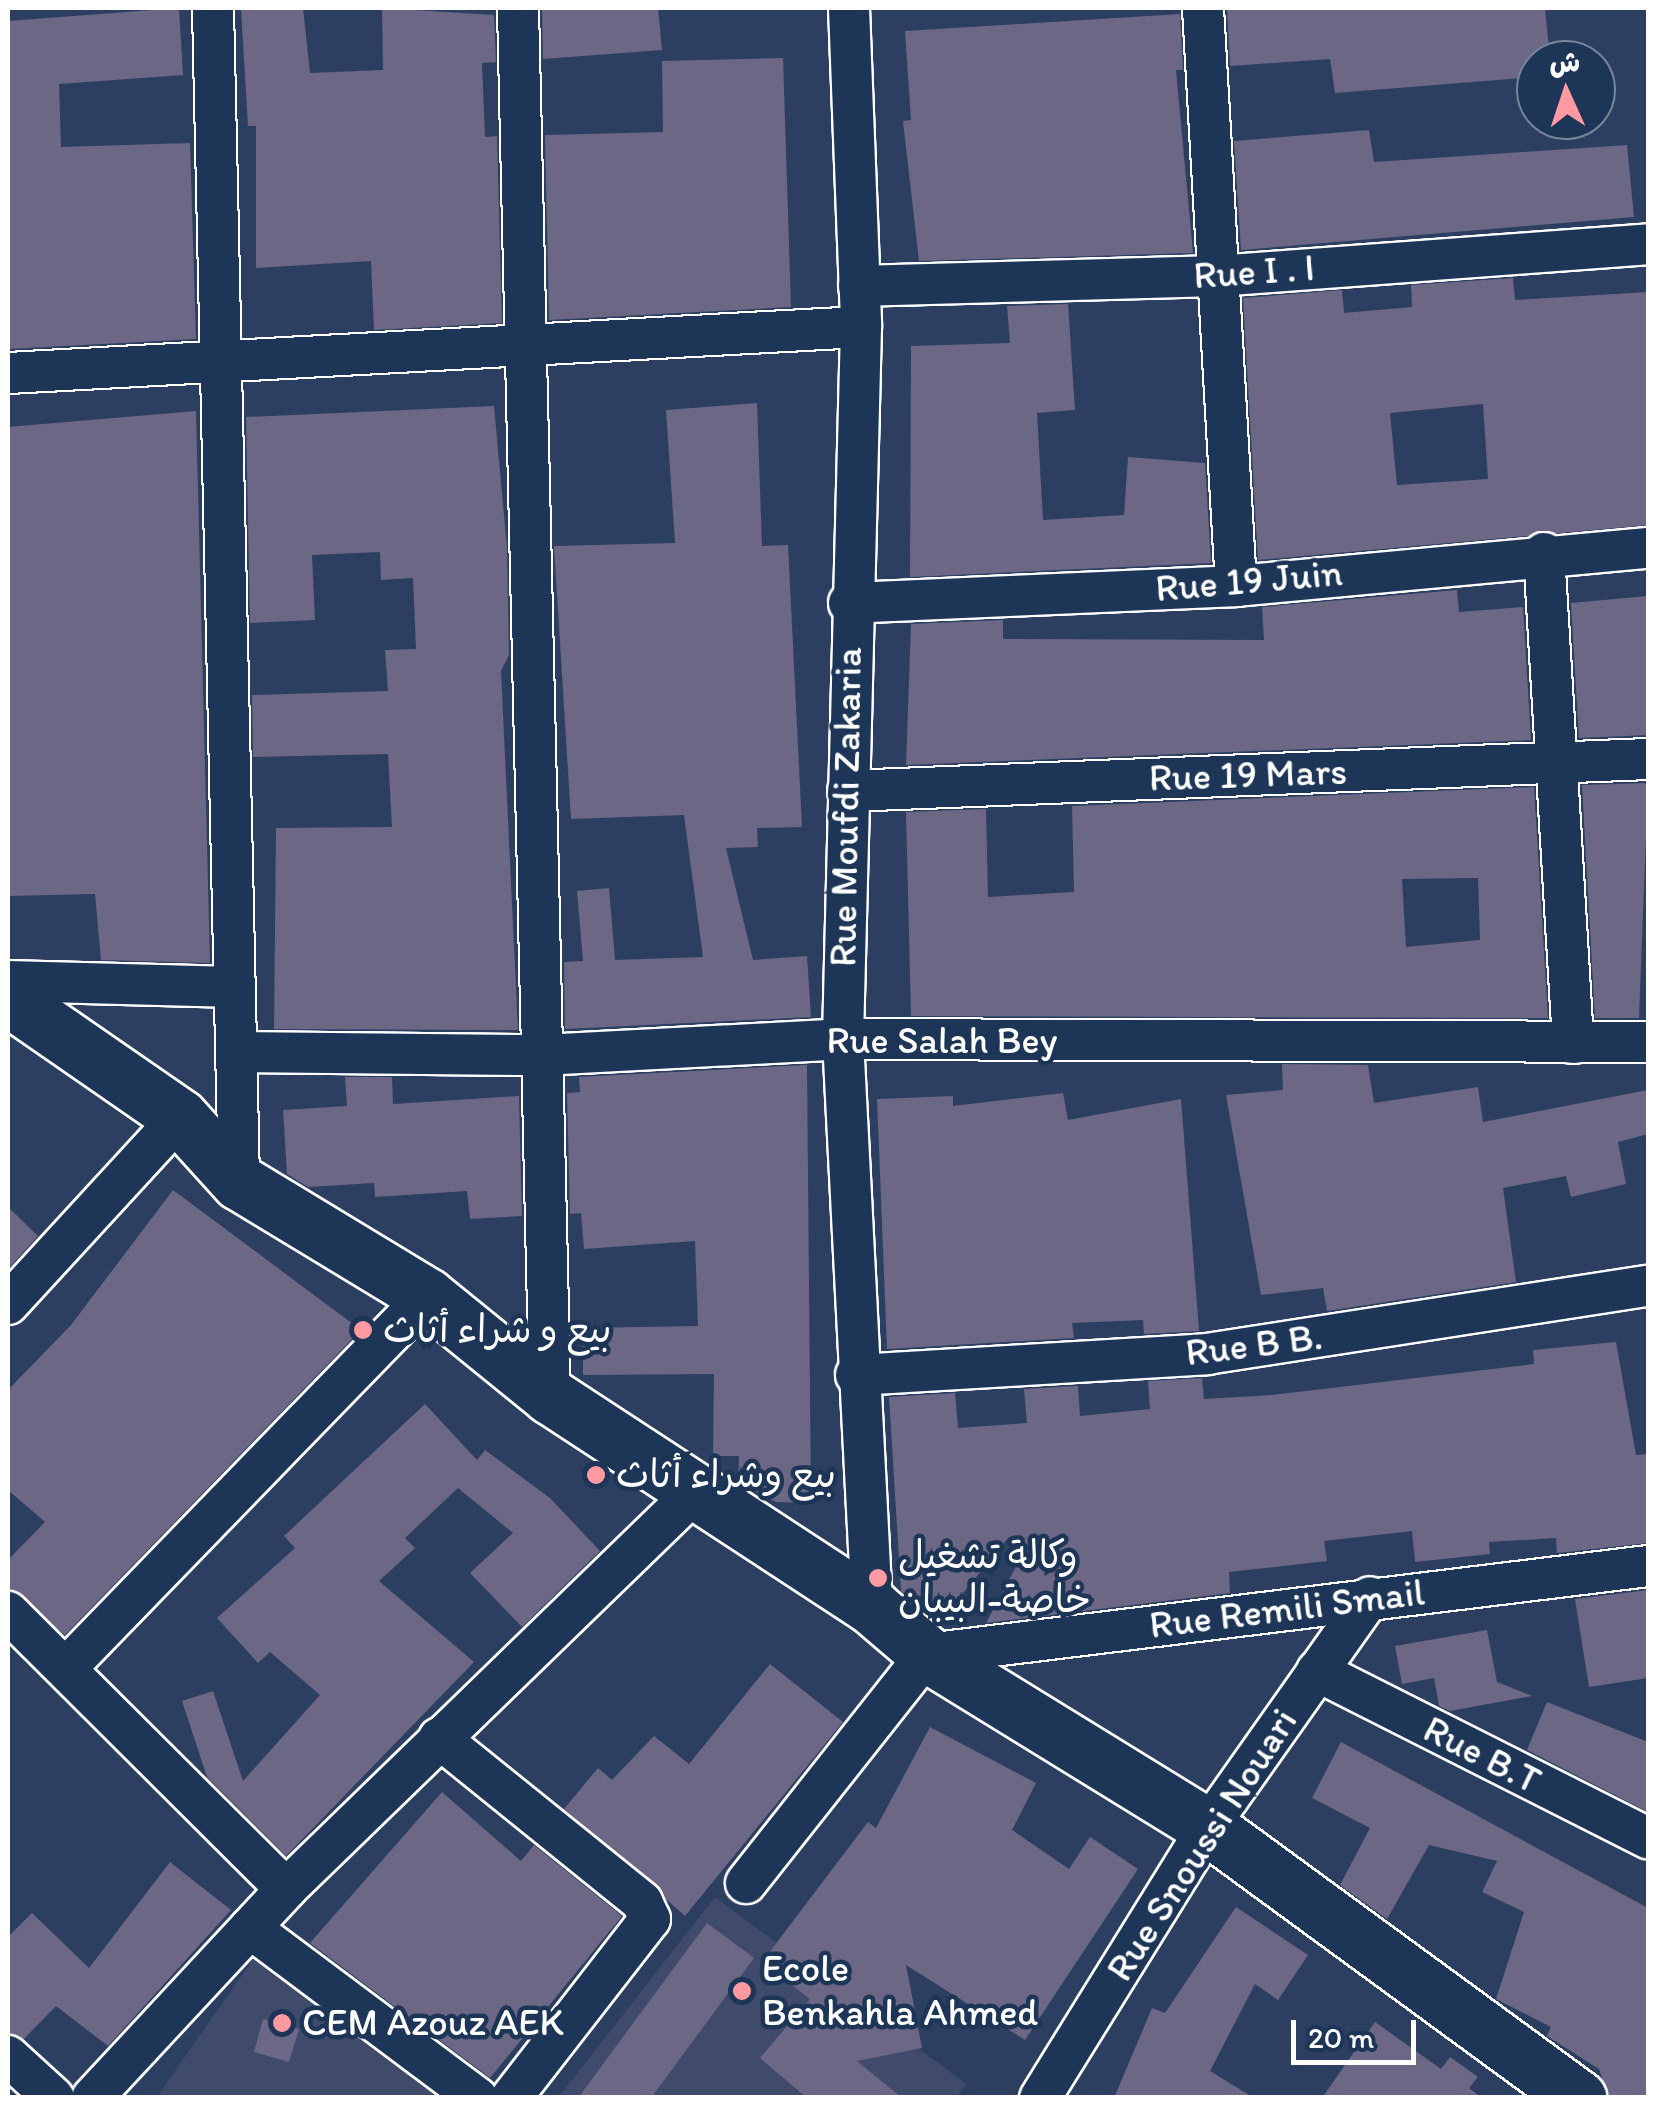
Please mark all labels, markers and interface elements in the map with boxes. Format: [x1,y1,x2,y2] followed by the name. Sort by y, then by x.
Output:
[1516,40,1616,140] north arrow
[1548,44,1581,80] text: ش
[1190,245,1318,299] street label: Rue I . I
[1154,550,1344,612] street label: Rue 19 Juin
[820,648,872,966] street label: Rue Moufdi Zakaria
[1148,749,1348,801] street label: Rue 19 Mars
[827,1018,1057,1064] street label: Rue Salah Bey
[383,1307,612,1353] place label: بيع و شراء أثاث
[1183,1314,1325,1376] street label: Rue B B.
[352,1319,374,1341] marker: بيع و شراء أثاث
[616,1452,836,1498] place label: بيع وشراء أثاث
[585,1464,607,1486] marker: بيع وشراء أثاث
[898,1533,1091,1622] place label: وكالة تشغيل خاصة-البيبان
[867,1567,889,1589] marker: وكالة تشغيل خاصة-البيبان
[1147,1570,1427,1648] street label: Rue Remili Smail
[1097,1700,1307,1990] street label: Rue Snoussi Nouari
[1416,1706,1548,1804] street label: Rue B.T
[762,1946,1038,2036] place label: Ecole Benkahla Ahmed
[731,1980,753,2002] marker: Ecole Benkahla Ahmed
[302,2000,564,2046] place label: CEM Azouz AEK
[1296,2000,1421,2062] scale bar
[271,2012,293,2034] marker: CEM Azouz AEK
[1308,2019,1374,2056] text: 20 m

